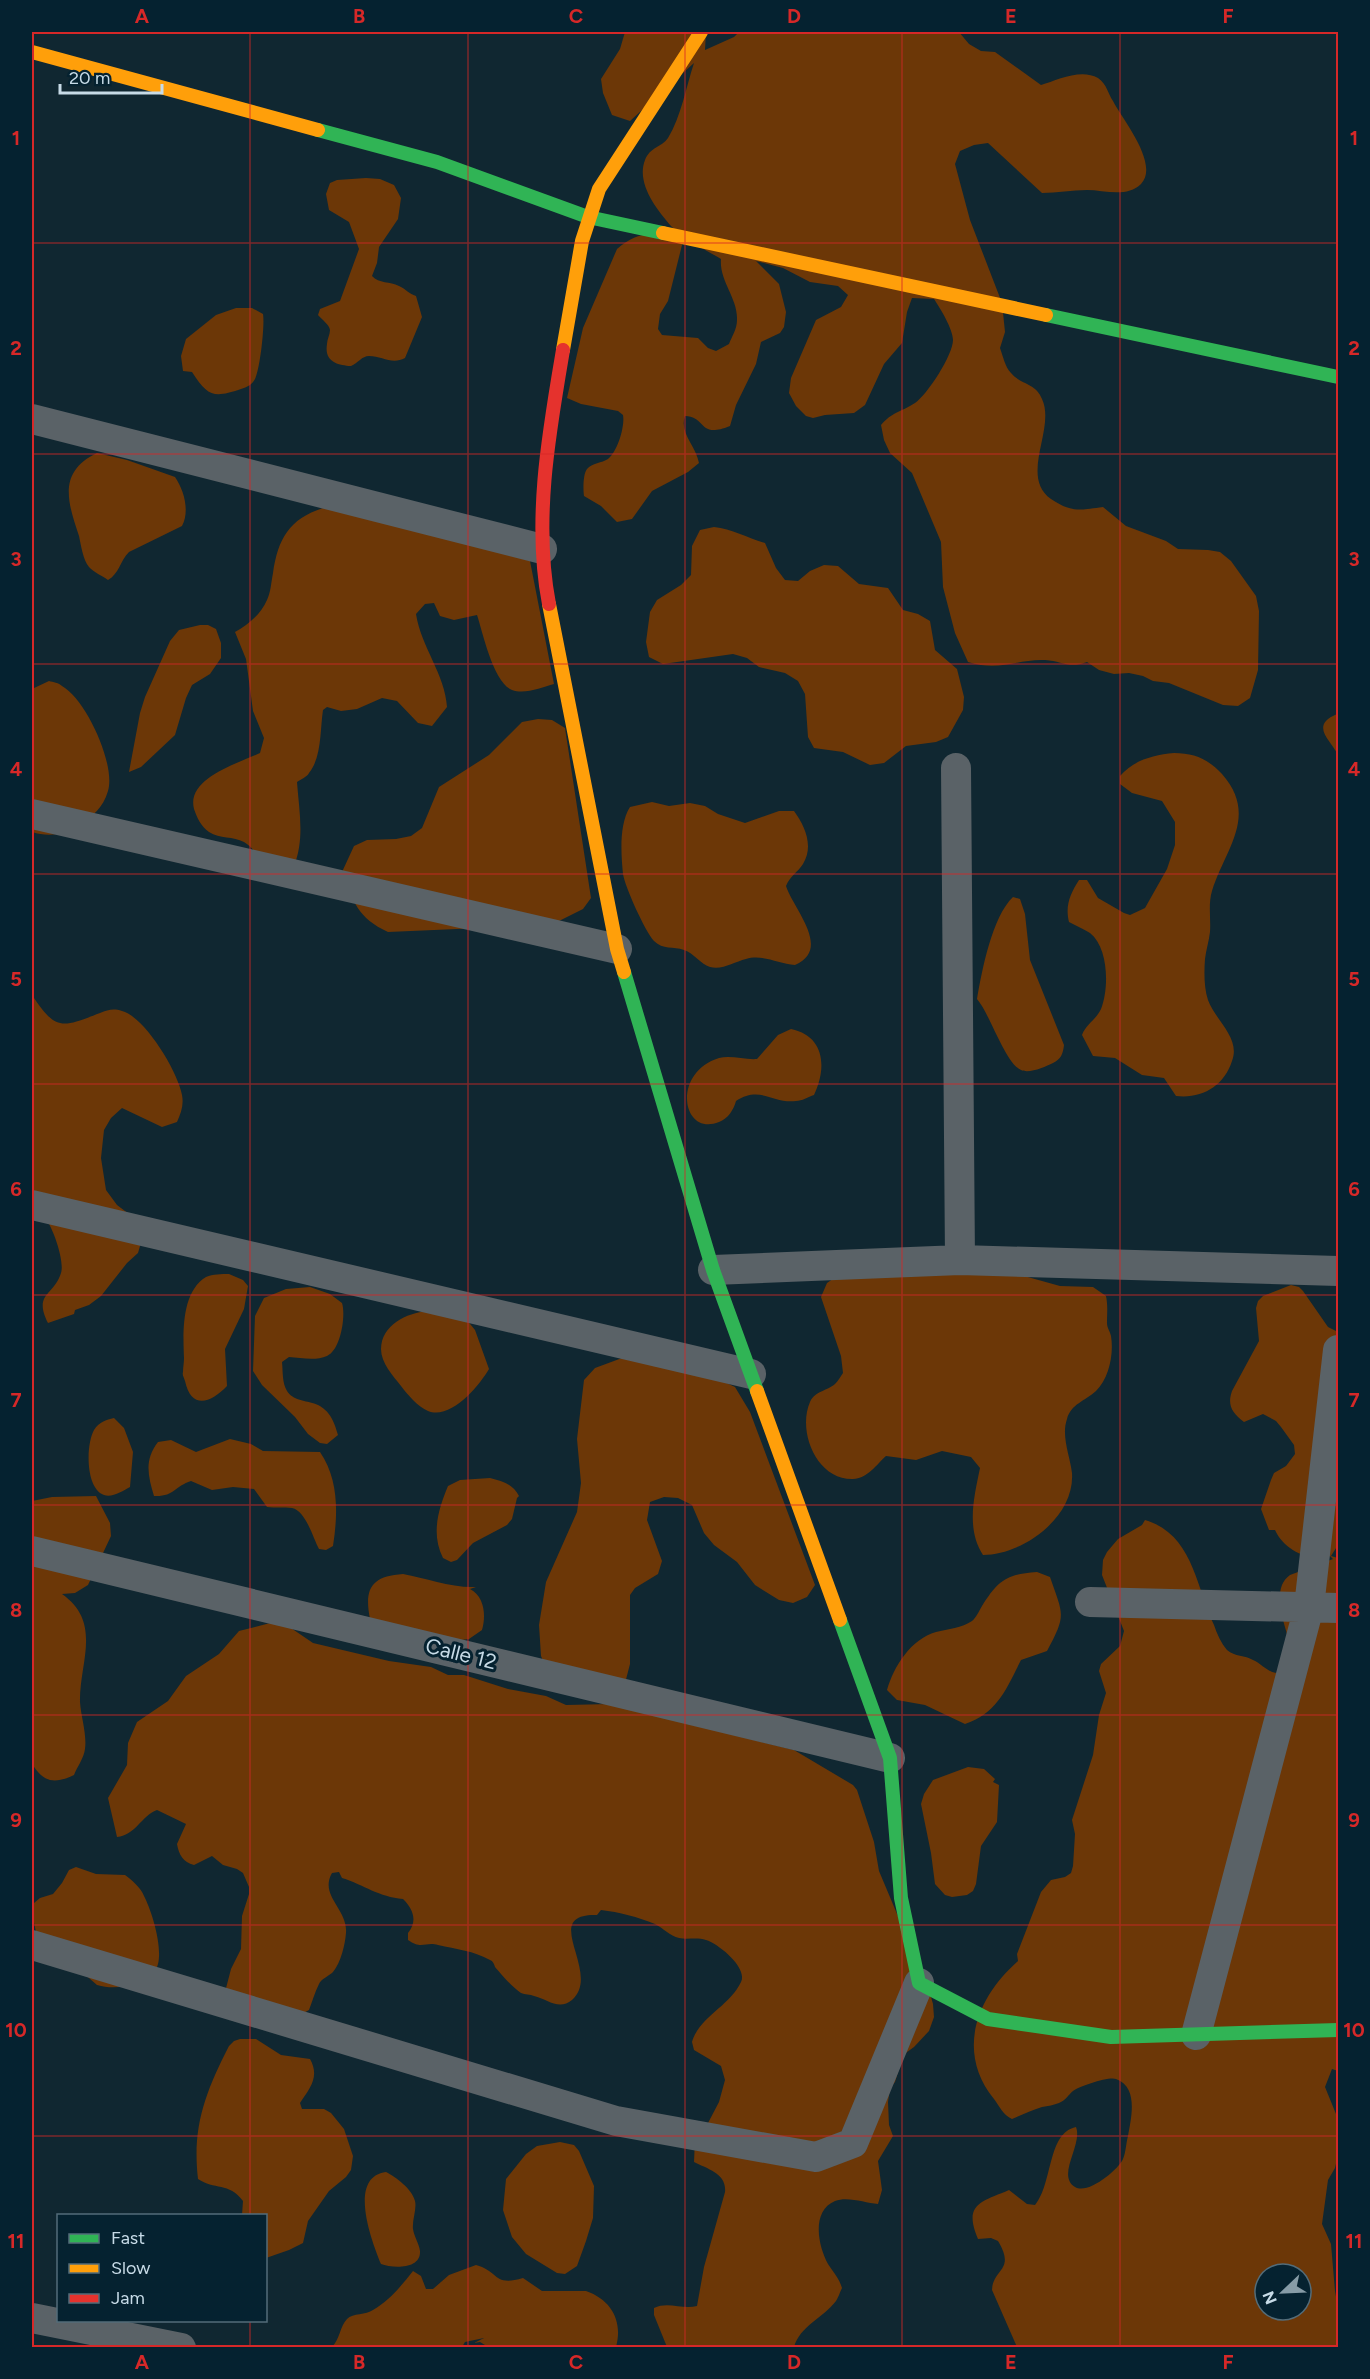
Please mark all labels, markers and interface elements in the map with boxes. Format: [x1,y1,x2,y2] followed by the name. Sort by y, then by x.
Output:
[135,4,150,28] text: A
[353,4,365,28] text: B
[569,4,583,28] text: C
[787,4,801,28] text: D
[1005,4,1017,28] text: E
[1222,4,1234,28] text: F
[60,57,162,95] scale bar
[69,67,110,89] text: 20 m
[12,126,20,150] text: 1
[1350,126,1358,150] text: 1
[10,336,22,360] text: 2
[1348,336,1360,360] text: 2
[10,547,22,571] text: 3
[1348,547,1360,571] text: 3
[10,757,23,781] text: 4
[1348,757,1361,781] text: 4
[10,967,22,991] text: 5
[1348,967,1360,991] text: 5
[10,1177,22,1201] text: 6
[1348,1177,1360,1201] text: 6
[10,1388,22,1412] text: 7
[1348,1388,1360,1412] text: 7
[10,1598,22,1622] text: 8
[1348,1598,1360,1622] text: 8
[423,1633,499,1674] street label: Calle 12
[10,1808,22,1832] text: 9
[1348,1808,1360,1832] text: 9
[5,2018,27,2042] text: 10
[1343,2018,1365,2042] text: 10
[57,2214,267,2322] legend
[111,2227,145,2249] text: Fast
[8,2229,24,2253] text: 11
[1346,2229,1362,2253] text: 11
[111,2257,150,2279] text: Slow
[1253,2262,1313,2322] north arrow
[111,2287,145,2309] text: Jam
[1258,2288,1281,2307] text: N
[135,2350,150,2374] text: A
[353,2350,365,2374] text: B
[569,2350,583,2374] text: C
[787,2350,801,2374] text: D
[1005,2350,1017,2374] text: E
[1222,2350,1234,2374] text: F

